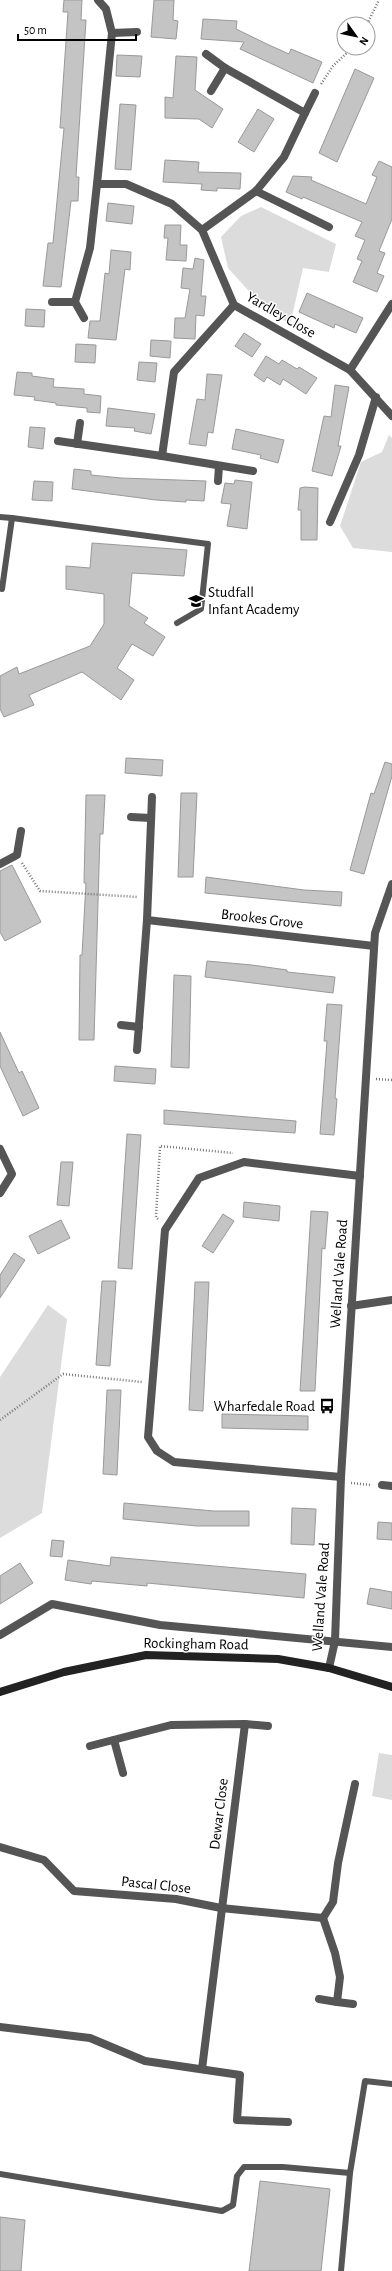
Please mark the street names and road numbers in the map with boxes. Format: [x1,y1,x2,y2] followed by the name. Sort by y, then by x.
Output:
[244,289,318,341] street label: Yardley Close
[220,907,304,931] street label: Brookes Grove
[328,1219,350,1329] street label: Welland Vale Road
[310,1542,332,1652] street label: Welland Vale Road
[143,1636,249,1652] street label: Rockingham Road
[207,1777,231,1851] street label: Dewar Close
[120,1874,192,1896] street label: Pascal Close

